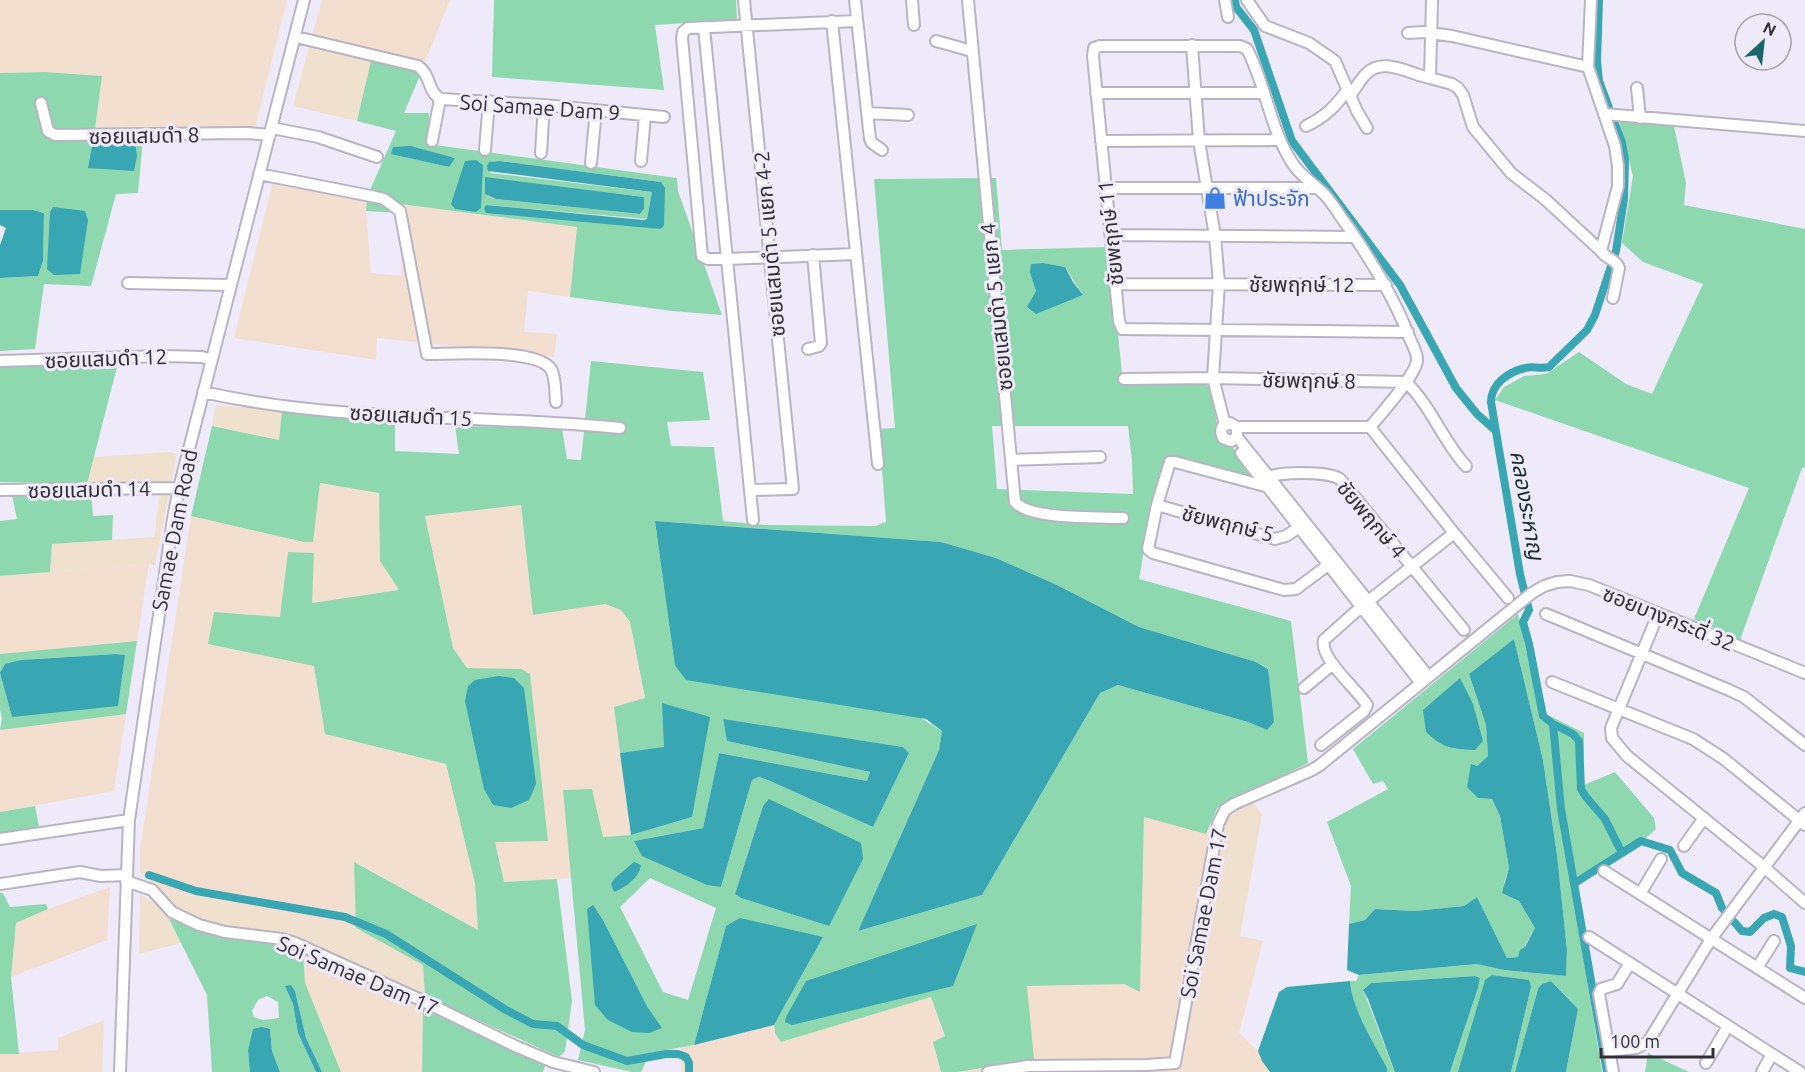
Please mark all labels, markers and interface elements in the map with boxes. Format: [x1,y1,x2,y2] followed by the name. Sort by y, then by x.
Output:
[1733,12,1793,72] north arrow
[1760,18,1779,39] text: N
[459,89,621,125] street label: Soi Samae Dam 9
[88,122,200,148] street label: ซอยแสมดำ 8
[749,150,789,338] street label: ซอยแสมดำ 5 แยก 4-2
[1093,179,1127,287] street label: ชัยพฤกษ์ 11
[1202,185,1228,211] shop icon: ฟ้าประจัก
[1233,186,1310,210] place label: ฟ้าประจัก
[975,222,1017,392] street label: ซอยแสมดำ 5 แยก 4
[1249,272,1355,296] street label: ชัยพฤกษ์ 12
[44,344,168,372] street label: ซอยแสมดำ 12
[1262,367,1356,393] street label: ชัยพฤกษ์ 8
[349,400,473,430] street label: ซอยแสมดำ 15
[147,447,201,613] street label: Samae Dam Road
[1506,448,1550,564] water label: คลองระหาญ
[1333,475,1411,563] street label: ชัยพฤกษ์ 4
[27,476,151,502] street label: ซอยแสมดำ 14
[1180,500,1276,546] street label: ชัยพฤกษ์ 5
[1600,579,1739,655] street label: ซอยบางกระดี่ 32
[1175,826,1231,1000] street label: Soi Samae Dam 17
[274,930,442,1020] street label: Soi Samae Dam 17
[1601,1021,1714,1059] scale bar
[1610,1031,1660,1051] text: 100 m

